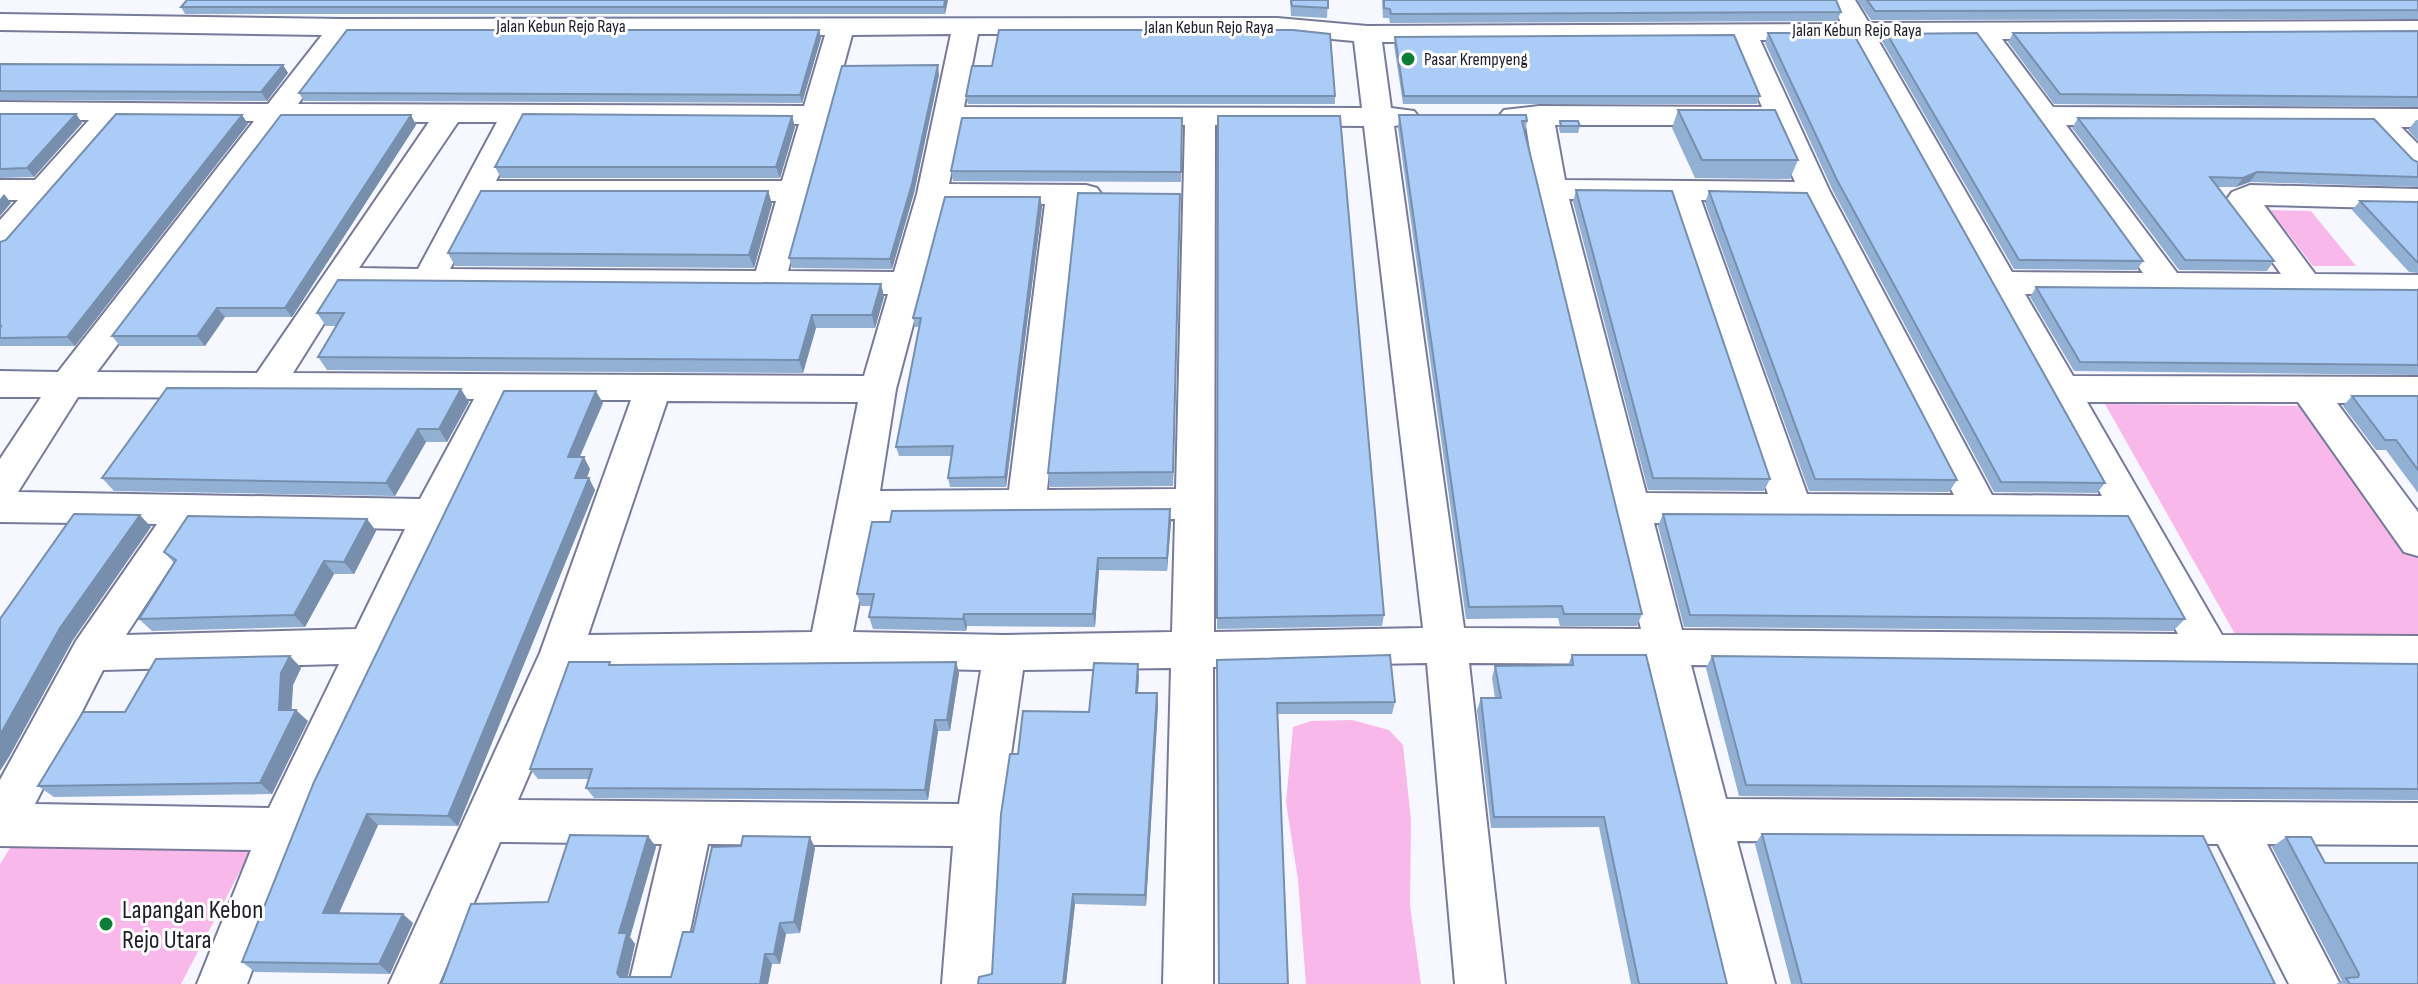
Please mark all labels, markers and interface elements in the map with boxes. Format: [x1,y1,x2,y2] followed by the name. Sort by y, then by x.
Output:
[495,16,626,37] street label: Jalan Kebun Rejo Raya
[1143,17,1274,38] street label: Jalan Kebun Rejo Raya
[1791,20,1922,41] street label: Jalan Kebun Rejo Raya
[1424,49,1528,70] place label: Pasar Krempyeng
[1399,50,1417,68] marker: Pasar Krempyeng
[122,895,263,956] place label: Lapangan Kebon Rejo Utara
[97,915,115,933] marker: Lapangan Kebon Rejo Utara

